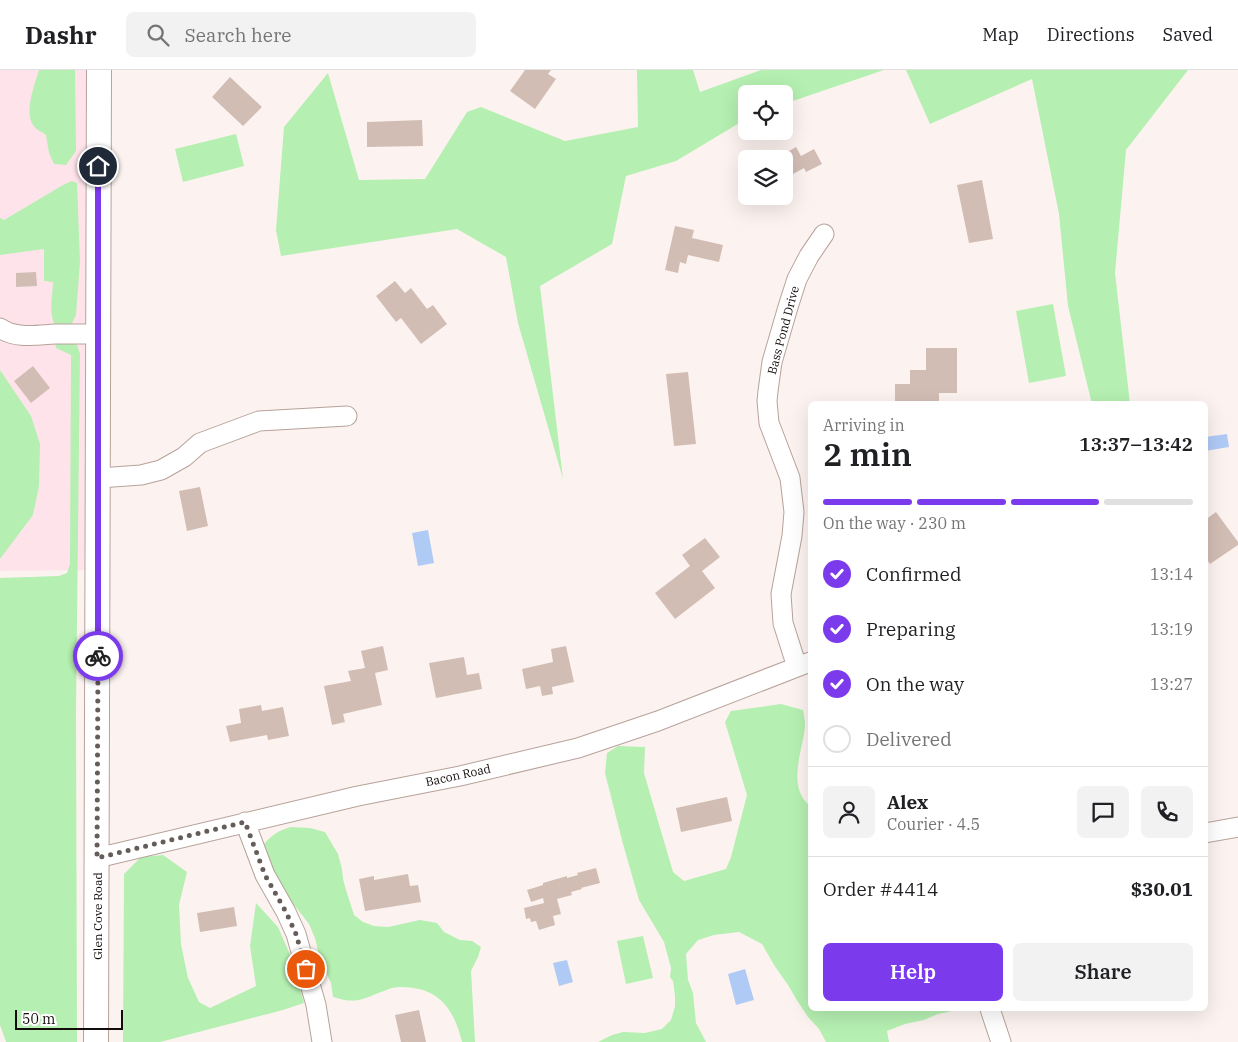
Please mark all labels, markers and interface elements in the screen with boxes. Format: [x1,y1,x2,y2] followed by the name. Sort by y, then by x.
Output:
[126,12,476,57] search box
[25,19,96,51] text: Dashr
[144,21,172,49] icon: search
[184,23,292,47] text: Search here
[982,23,1019,46] text: Map
[1047,23,1135,46] text: Directions
[1163,23,1213,46] text: Saved
[738,85,793,205] map controls
[738,85,793,140] button: locate
[77,145,119,187] pin
[738,150,793,205] button: layers
[84,152,112,180] icon: home
[764,284,802,376] street label: Bass Pond Drive
[823,415,905,435] text: Arriving in
[1079,432,1193,456] text: 13:37–13:42
[823,433,912,475] text: 2 min
[823,513,966,533] text: On the way · 230 m
[823,560,851,588] icon: check
[866,562,961,586] text: Confirmed
[1150,564,1193,584] text: 13:14
[823,615,851,643] icon: check
[866,617,955,641] text: Preparing
[1150,619,1193,639] text: 13:19
[73,631,123,681] courier
[84,642,112,670] icon: bike
[823,670,851,698] icon: check
[866,672,964,696] text: On the way
[1150,674,1193,694] text: 13:27
[866,727,952,751] text: Delivered
[424,761,492,789] street label: Bacon Road
[823,786,875,838] button: person
[1077,786,1129,838] button: chat
[1141,786,1193,838] button: phone
[887,790,928,814] text: Alex
[887,814,980,834] text: Courier · 4.5
[90,872,105,960] street label: Glen Cove Road
[823,877,938,901] text: Order #4414
[1131,877,1193,901] text: $30.01
[823,943,1003,1001] button: Help
[1013,943,1193,1001] button: Share
[285,948,327,990] pin
[292,955,320,983] icon: bag
[15,1007,122,1030] scale bar
[22,1010,55,1028] text: 50 m

